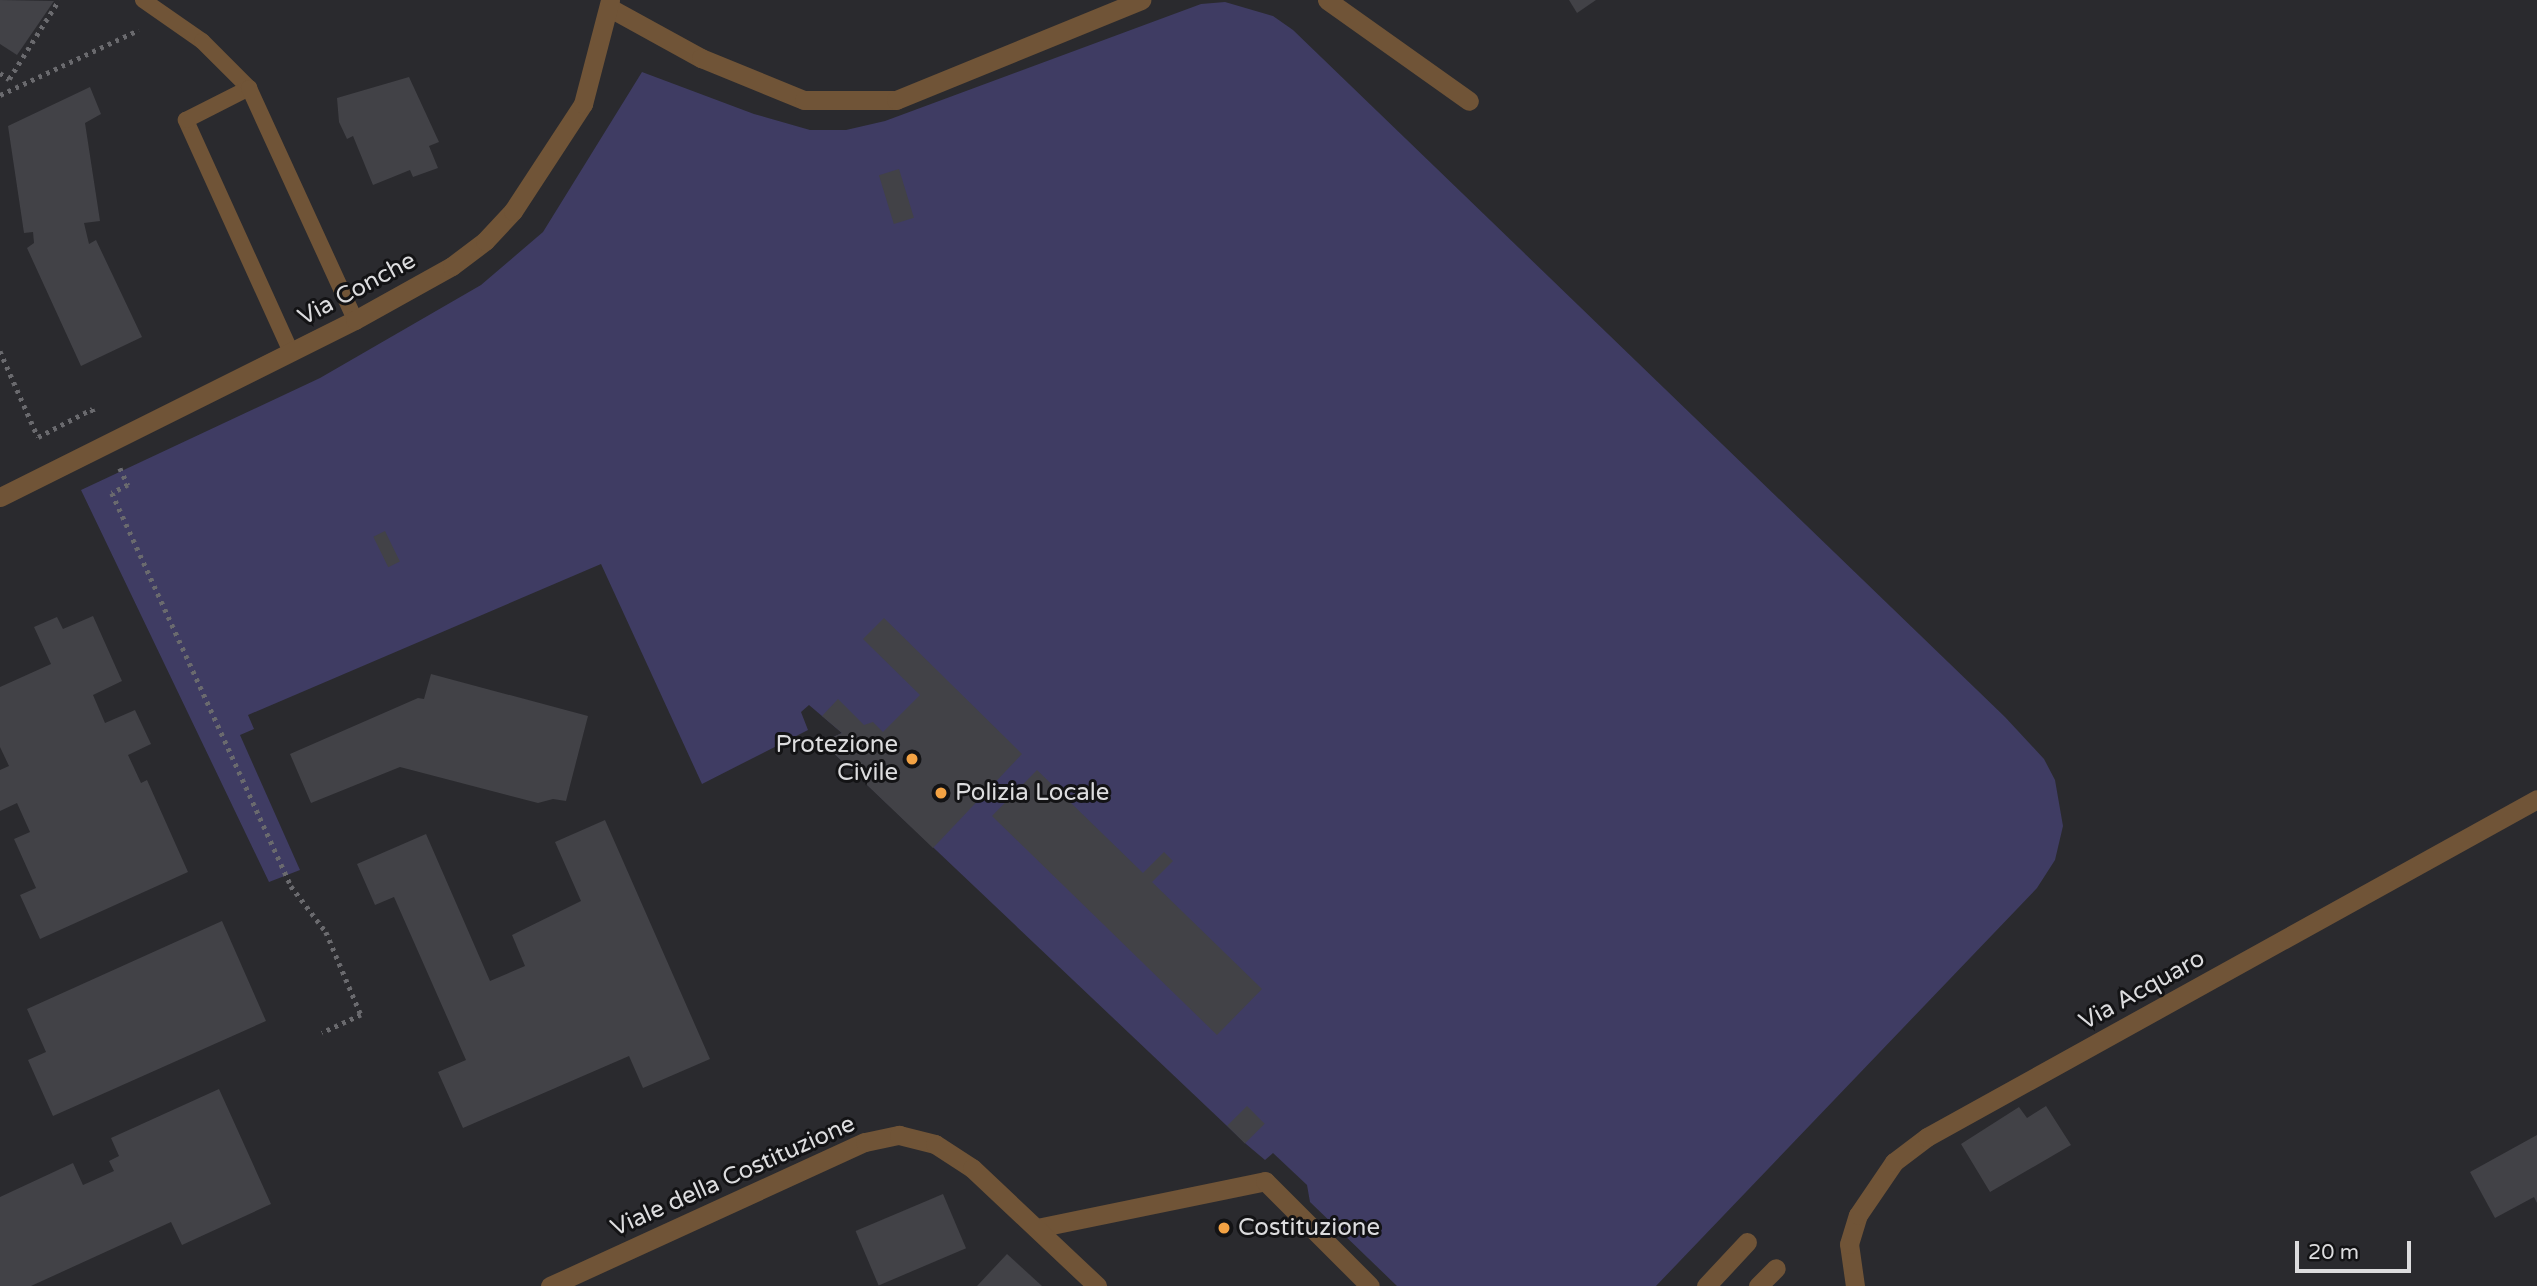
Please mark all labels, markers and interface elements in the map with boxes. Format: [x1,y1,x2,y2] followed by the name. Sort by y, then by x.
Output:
[293,246,421,332] street label: Via Conche
[775,731,898,787] place label: Protezione Civile
[904,751,920,767] marker: Protezione Civile
[955,779,1109,807] place label: Polizia Locale
[933,785,949,801] marker: Polizia Locale
[2074,944,2210,1036] street label: Via Acquaro
[607,1109,859,1243] street label: Viale della Costituzione
[1238,1214,1380,1242] place label: Costituzione
[1216,1220,1232,1236] marker: Costituzione
[2299,1226,2414,1270] scale bar
[2308,1240,2359,1265] text: 20 m

